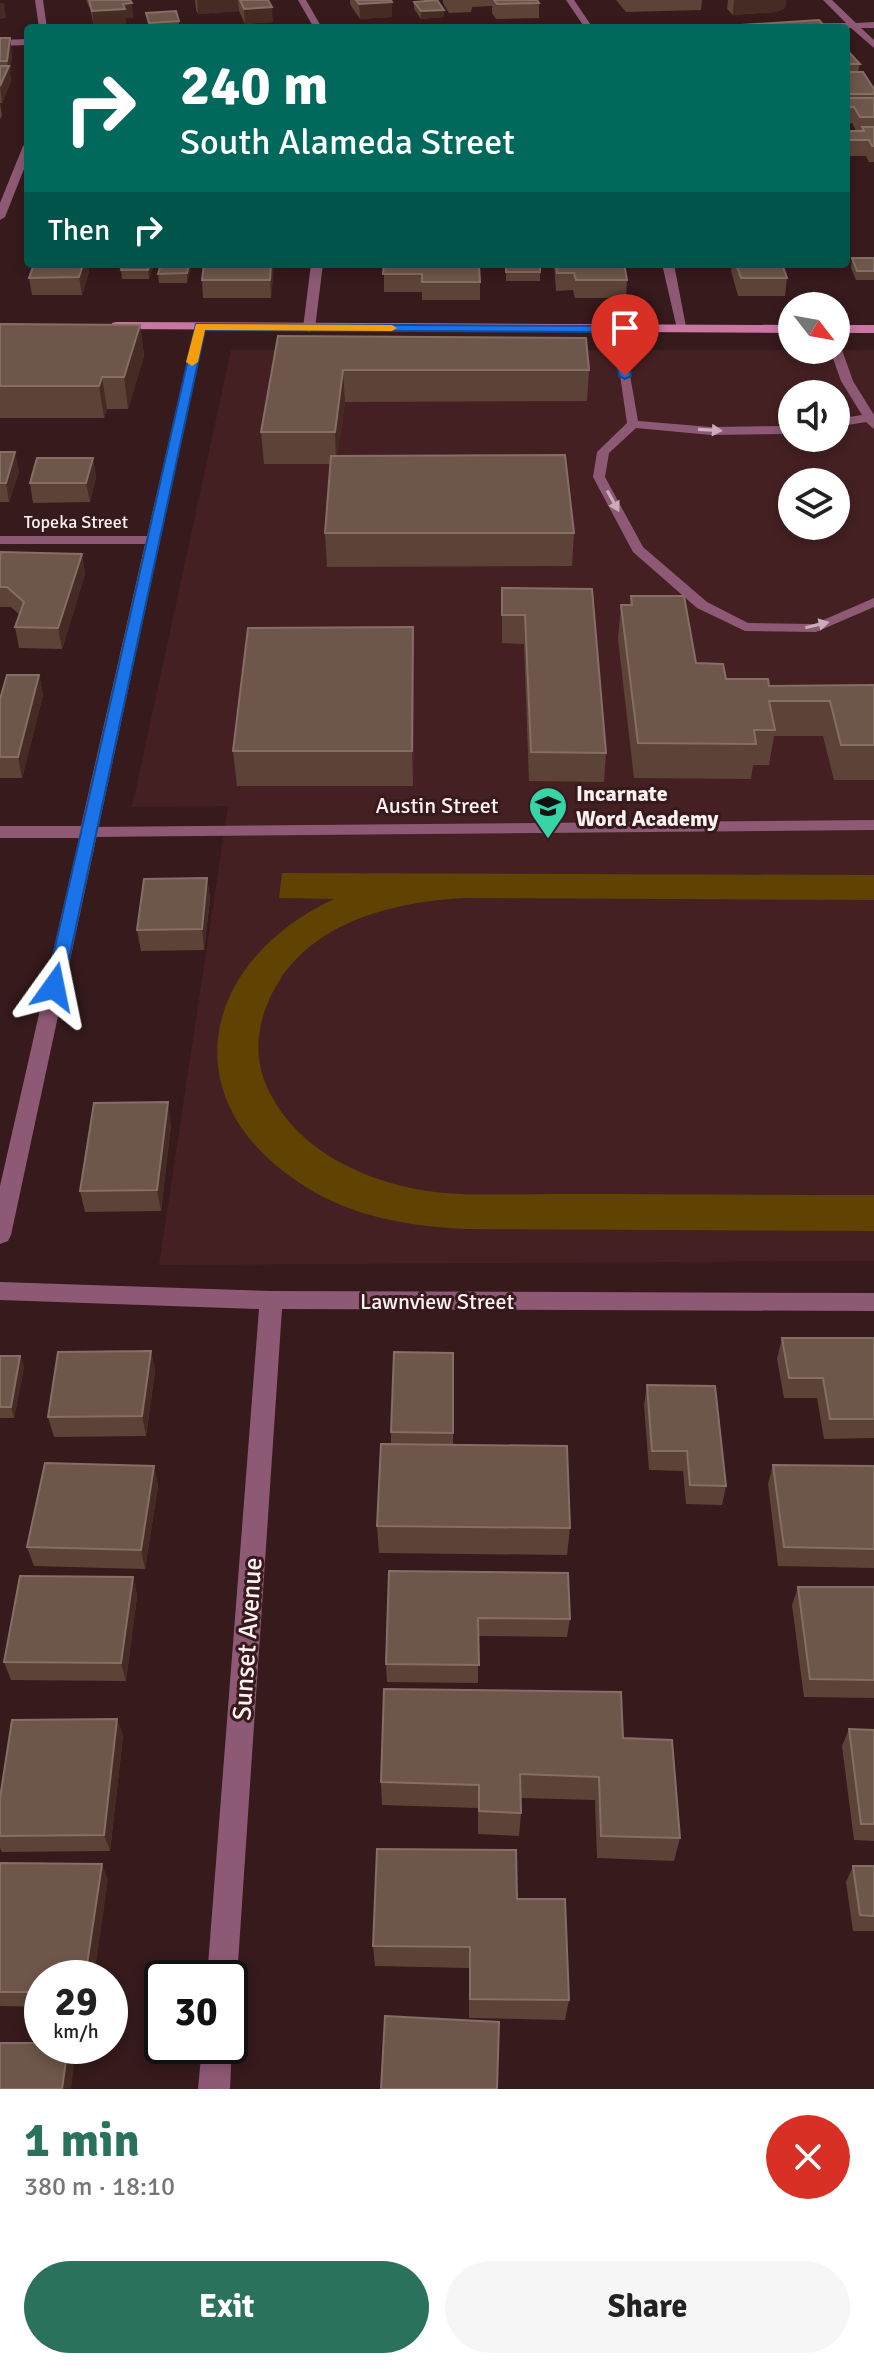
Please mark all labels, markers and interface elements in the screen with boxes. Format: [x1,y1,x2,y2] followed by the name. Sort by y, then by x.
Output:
[180,51,328,120] text: 240 m
[48,56,152,160] icon: right
[180,120,515,165] text: South Alameda Street
[126,208,170,252] icon: right
[48,212,110,249] text: Then
[778,292,850,364] north arrow
[778,292,850,540] map controls
[591,294,659,376] pin
[603,306,647,350] icon: arrive
[778,380,850,452] button: sound
[698,424,723,437] one-way arrow
[778,468,850,540] button: layers
[606,490,619,513] one-way arrow
[24,511,128,533] street label: Topeka Street
[805,618,830,630] one-way arrow
[576,780,718,832] place label: Incarnate Word Academy
[527,785,569,840] school or university icon: Incarnate Word Academy
[376,792,499,819] street label: Austin Street
[12,945,96,1029] position arrow
[360,1288,514,1315] street label: Lawnview Street
[226,1556,270,1722] street label: Sunset Avenue
[144,1960,248,2064] speed limit sign: 30
[54,1977,98,2027] text: 29
[53,2019,99,2044] text: km/h
[24,2111,140,2170] text: 1 min
[766,2115,850,2199] button: close
[24,2171,175,2203] text: 380 m · 18:10
[24,2261,429,2353] button: Exit
[445,2261,850,2353] button: Share

